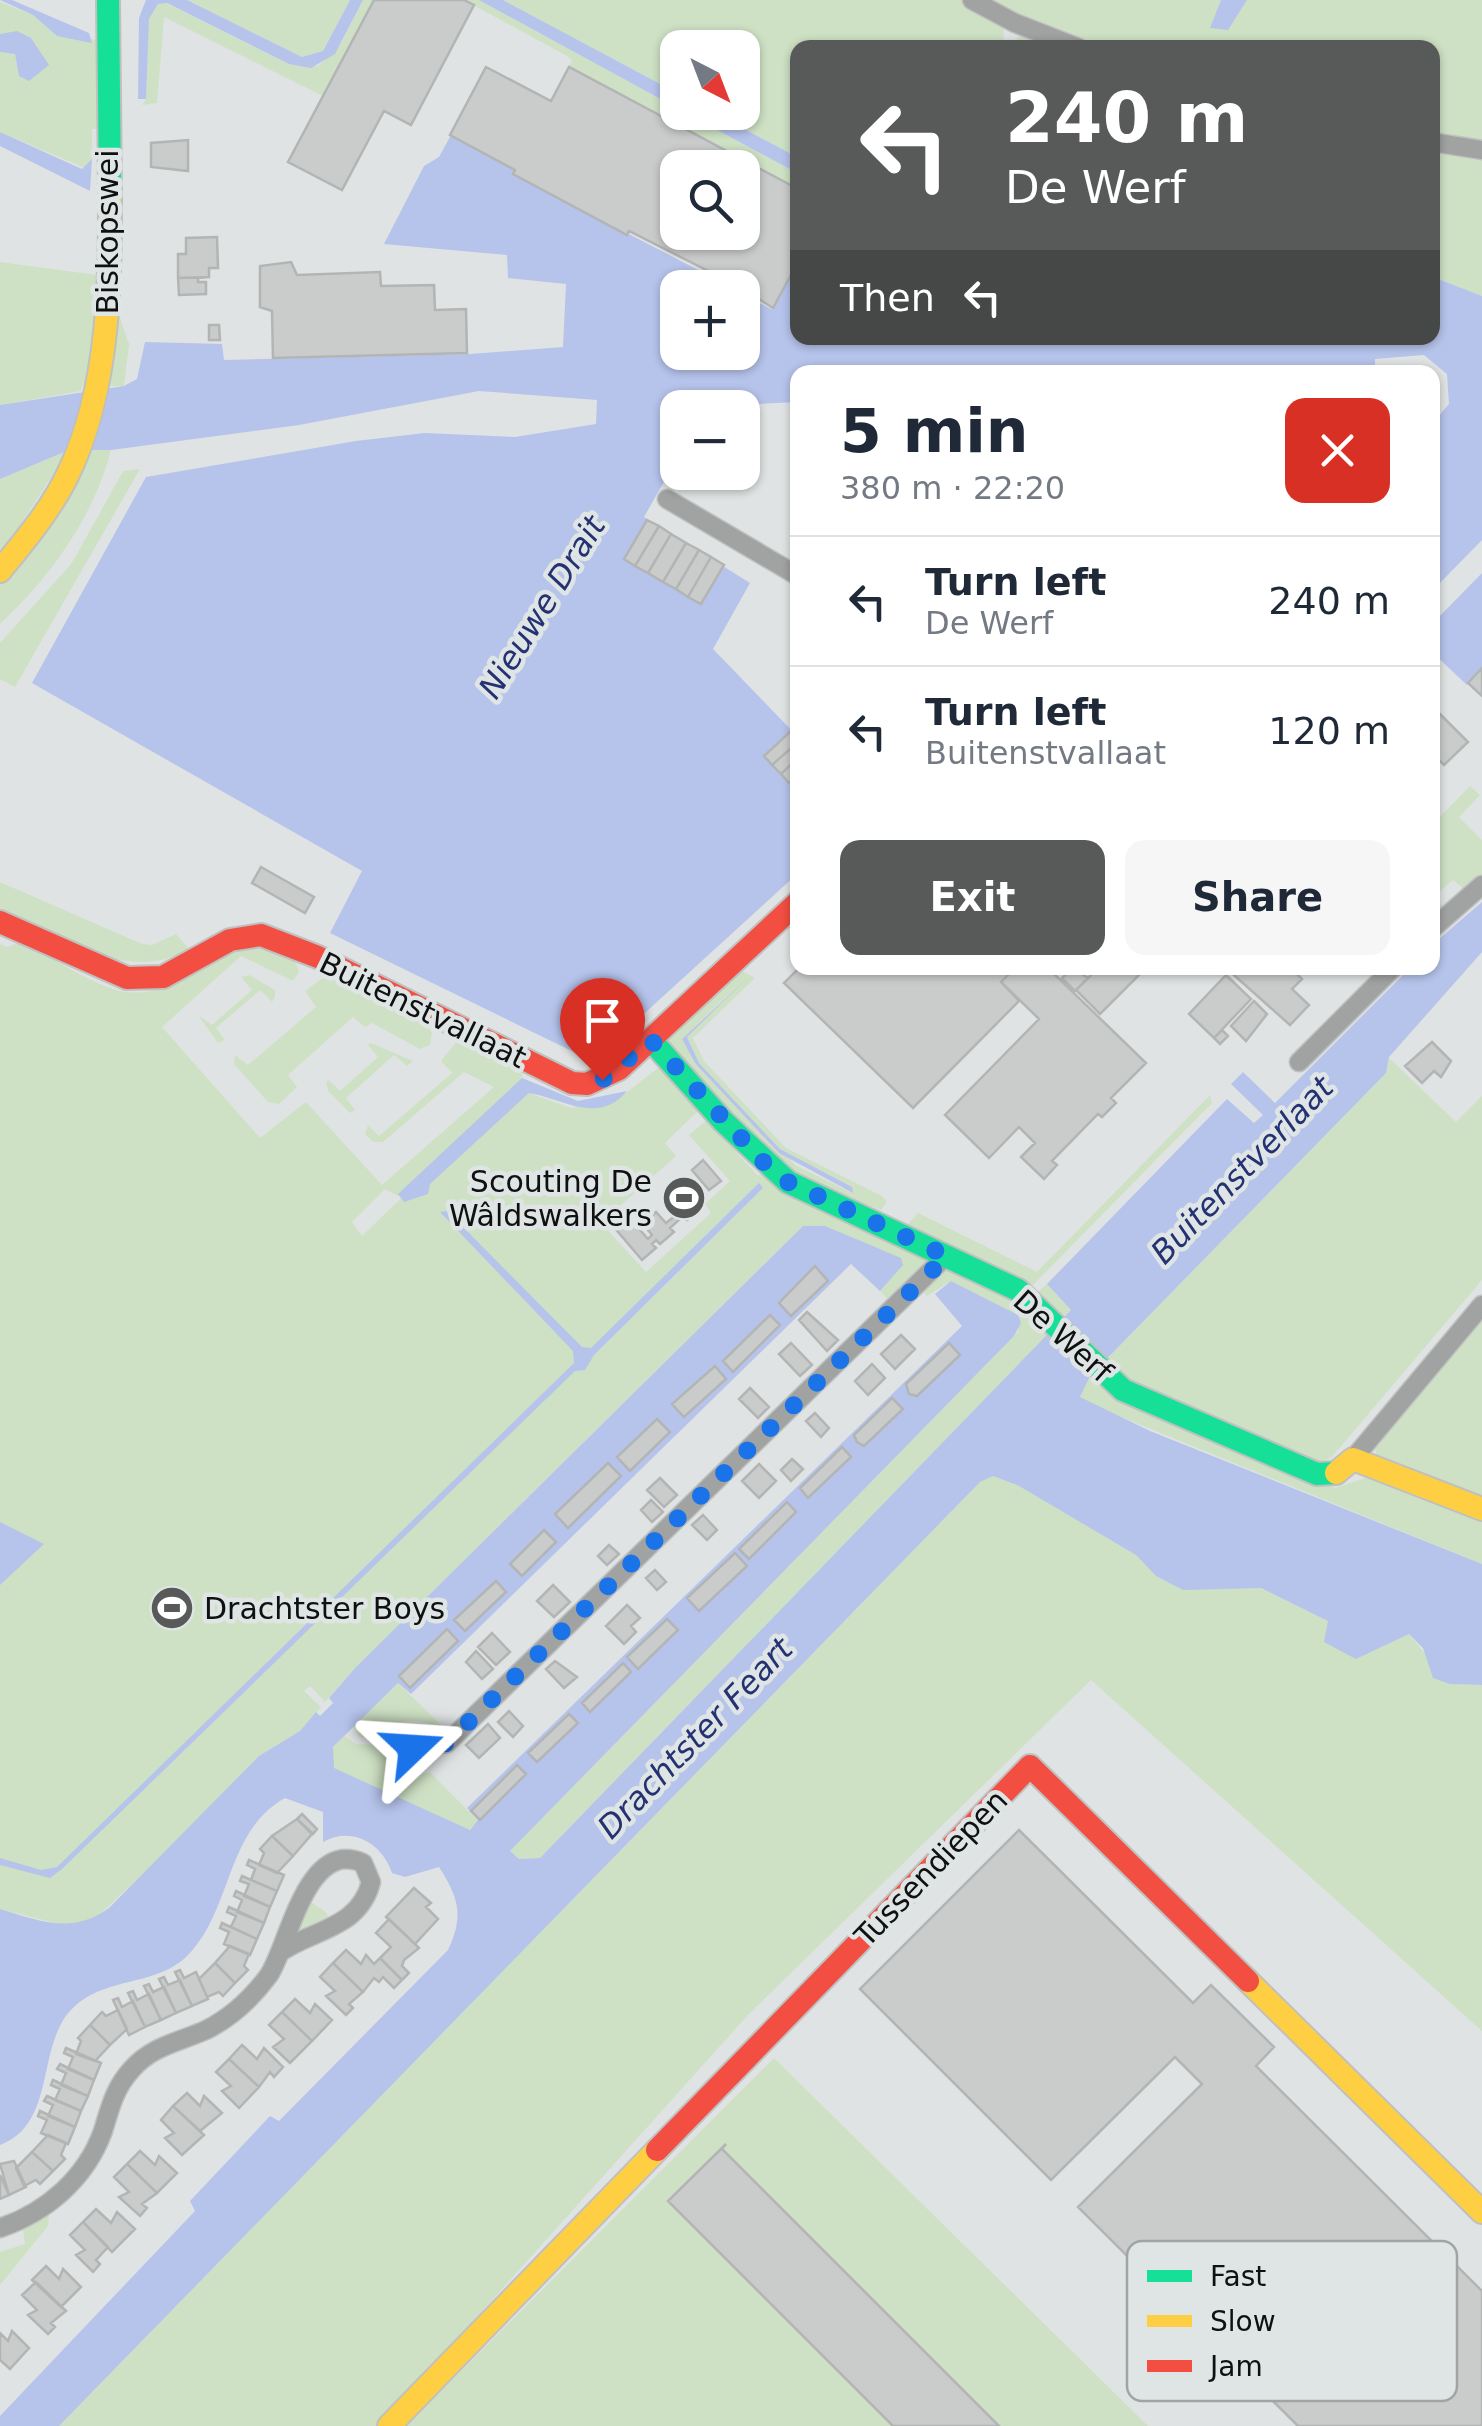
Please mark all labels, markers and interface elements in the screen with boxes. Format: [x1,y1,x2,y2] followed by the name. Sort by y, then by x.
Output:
[660,30,760,130] north arrow
[660,30,760,490] map controls
[1005,77,1248,159] text: 240 m
[840,80,970,210] icon: left
[90,149,125,315] street label: Biskopswei
[660,150,760,250] button: search
[1005,161,1186,214] text: De Werf
[660,270,760,370] button: +
[955,270,1010,325] icon: left
[840,276,935,320] text: Then
[660,390,760,490] button: −
[840,396,1028,466] text: 5 min
[1285,398,1390,503] button: close
[840,469,1065,507] text: 380 m · 22:20
[471,508,614,705] water label: Nieuwe Drait
[925,560,1106,604] text: Turn left
[840,574,895,629] icon: left
[1268,579,1390,623] text: 240 m
[925,604,1053,642] text: De Werf
[925,690,1106,734] text: Turn left
[840,704,895,759] icon: left
[1268,709,1390,753] text: 120 m
[925,734,1166,772] text: Buitenstvallaat
[840,840,1105,955] button: Exit
[1125,840,1390,955] button: Share
[314,945,532,1075] street label: Buitenstvallaat
[560,978,645,1081] pin
[575,993,630,1048] icon: arrive
[1143,1068,1342,1271] water label: Buitenstverlaat
[449,1164,652,1233] place label: Scouting De Wâldswalkers
[661,1175,707,1221] sports icon: Scouting De Wâldswalkers
[1007,1283,1120,1390] street label: De Werf
[149,1585,195,1631] sports icon: Drachtster Boys
[204,1591,445,1626] place label: Drachtster Boys
[590,1629,801,1846] water label: Drachtster Feart
[361,1696,465,1800] position arrow
[847,1783,1014,1954] street label: Tussendiepen
[1127,2241,1457,2401] legend
[1210,2260,1266,2293] text: Fast
[1210,2305,1276,2338] text: Slow
[1208,2350,1263,2383] text: Jam

